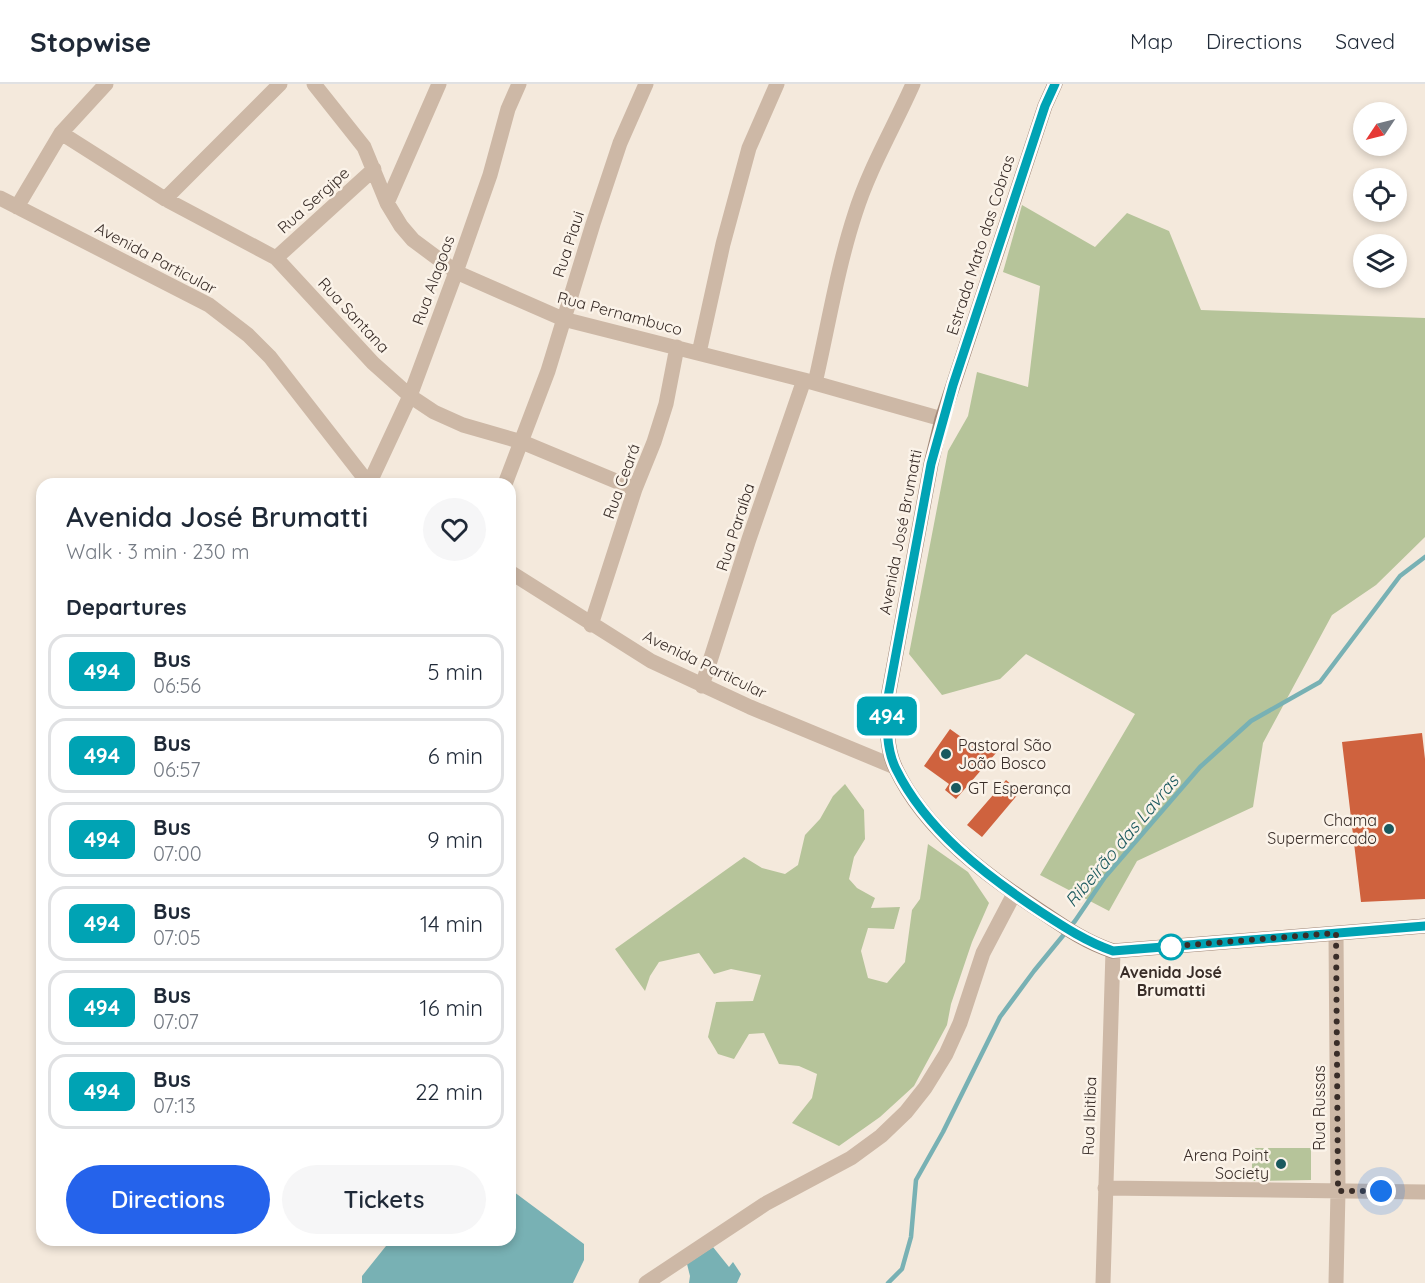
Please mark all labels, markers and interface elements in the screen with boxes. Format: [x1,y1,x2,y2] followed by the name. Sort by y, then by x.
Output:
[30,24,151,59] text: Stopwise
[1130,28,1173,54] text: Map
[1206,28,1302,54] text: Directions
[1335,28,1395,54] text: Saved
[1353,102,1407,156] north arrow
[1353,102,1407,288] map controls
[941,153,1019,337] street label: Estrada Mato das Cobras
[273,163,353,237] street label: Rua Sergipe
[1353,168,1407,222] button: locate
[548,208,588,280] street label: Rua Piaui
[92,218,220,298] street label: Avenida Particular
[408,232,458,328] street label: Rua Alagoas
[1353,234,1407,288] button: layers
[314,273,394,357] street label: Rua Santana
[555,287,685,339] street label: Rua Pernambuco
[598,441,644,521] street label: Rua Ceará
[874,448,926,616] street label: Avenida José Brumatti
[711,480,759,574] street label: Rua Paraíba
[423,498,486,561] button: heart
[66,499,368,534] text: Avenida José Brumatti
[66,539,249,564] text: Walk · 3 min · 230 m
[66,593,187,621] text: Departures
[640,625,770,703] street label: Avenida Particular
[153,645,191,673] text: Bus
[84,658,120,684] text: 494
[428,658,483,686] text: 5 min
[153,673,201,698] text: 06:56
[852,696,922,736] line badge: 494
[869,703,905,729] text: 494
[153,729,191,757] text: Bus
[958,735,1052,773] place label: Pastoral São João Bosco
[84,742,120,768] text: 494
[428,742,483,770] text: 6 min
[939,747,953,761] marker: Pastoral São João Bosco
[153,757,201,782] text: 06:57
[1060,769,1185,911] water label: Ribeirão das Lavras
[968,778,1071,798] place label: GT Esperança
[949,781,963,795] marker: GT Esperança
[1267,810,1377,848] place label: Chama Supermercado
[153,813,191,841] text: Bus
[1382,822,1396,836] marker: Chama Supermercado
[84,826,120,852] text: 494
[427,826,483,854] text: 9 min
[153,841,202,866] text: 07:00
[153,897,191,925] text: Bus
[84,910,120,936] text: 494
[420,910,483,938] text: 14 min
[153,925,201,950] text: 07:05
[1158,934,1184,960] marker: Avenida José Brumatti
[1120,962,1222,1000] place label: Avenida José Brumatti
[153,981,191,1009] text: Bus
[84,994,120,1020] text: 494
[420,994,483,1022] text: 16 min
[153,1009,199,1034] text: 07:07
[153,1065,191,1093] text: Bus
[1309,1065,1329,1151] street label: Rua Russas
[1078,1076,1100,1156] street label: Rua Ibitiba
[84,1078,120,1104] text: 494
[415,1078,483,1106] text: 22 min
[153,1093,196,1118] text: 07:13
[1183,1145,1269,1183] place label: Arena Point Society
[1274,1157,1288,1171] marker: Arena Point Society
[66,1165,270,1234] button: Directions
[282,1165,486,1234] button: Tickets
[1366,1176,1396,1206] your location

